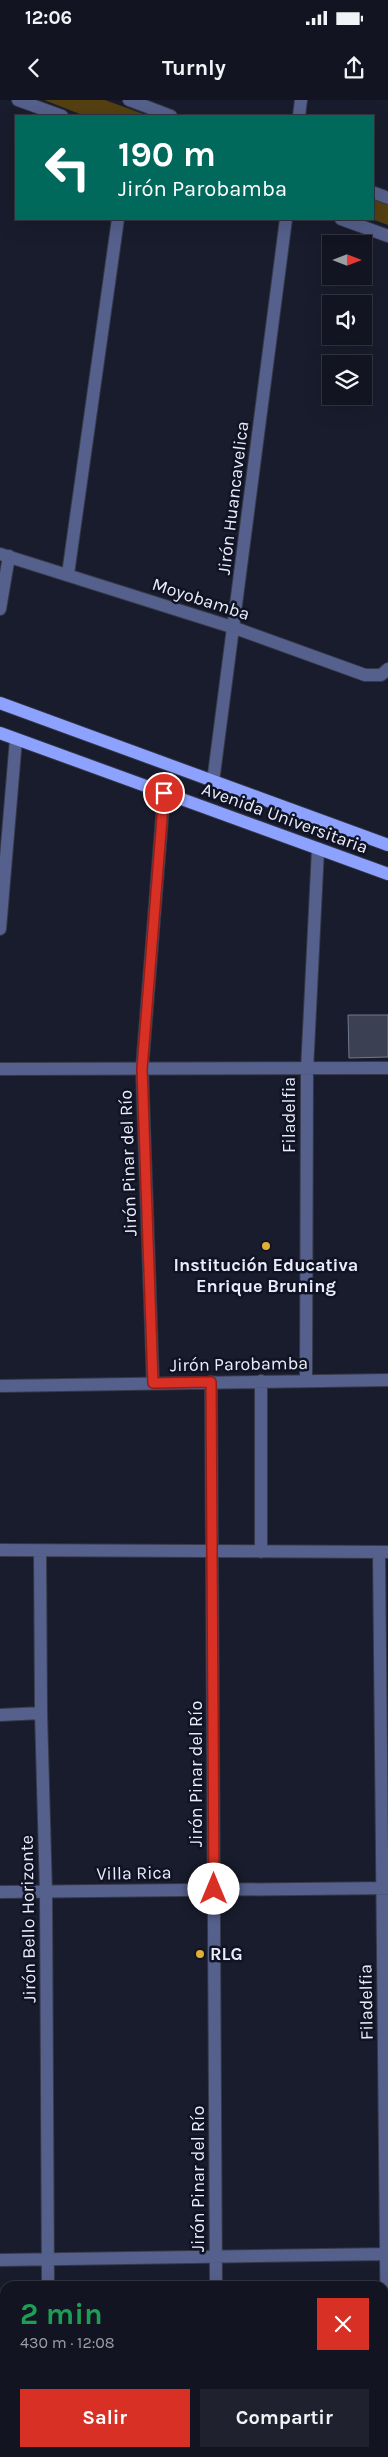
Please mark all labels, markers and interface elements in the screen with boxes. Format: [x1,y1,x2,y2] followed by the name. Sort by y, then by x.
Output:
[25,7,72,29] text: 12:06
[20,54,48,82] icon: back
[340,54,368,82] icon: share
[162,55,226,81] text: Turnly
[118,134,216,175] text: 190 m
[35,135,100,200] icon: left
[118,176,287,202] text: Jirón Parobamba
[322,235,372,285] north arrow
[322,235,372,405] map controls
[322,295,372,345] button: sound
[322,355,372,405] button: layers
[213,420,253,576] street label: Jirón Huancavelica
[149,573,253,625] street label: Moyobamba
[143,772,185,814] pin
[199,778,371,858] street label: Avenida Universitaria
[150,779,178,807] icon: arrive
[278,1077,300,1153] street label: Filadelfia
[114,1089,142,1237] street label: Jirón Pinar del Río
[260,1240,272,1252] marker: Institución Educativa Enrique Bruning
[174,1254,358,1297] place label: Institución Educativa Enrique Bruning
[170,1352,308,1376] street label: Jirón Parobamba
[185,1701,207,1847] street label: Jirón Pinar del Río
[16,1835,40,2003] street label: Jirón Bello Horizonte
[96,1861,172,1885] street label: Villa Rica
[187,1862,239,1914] position arrow
[210,1943,243,1965] place label: RLG
[194,1948,206,1960] marker: RLG
[354,1964,378,2040] street label: Filadelfia
[187,2106,209,2252] street label: Jirón Pinar del Río
[20,2296,103,2332] text: 2 min
[317,2298,369,2350] button: close
[20,2333,115,2352] text: 430 m · 12:08
[20,2389,190,2447] button: Salir
[200,2389,369,2447] button: Compartir

